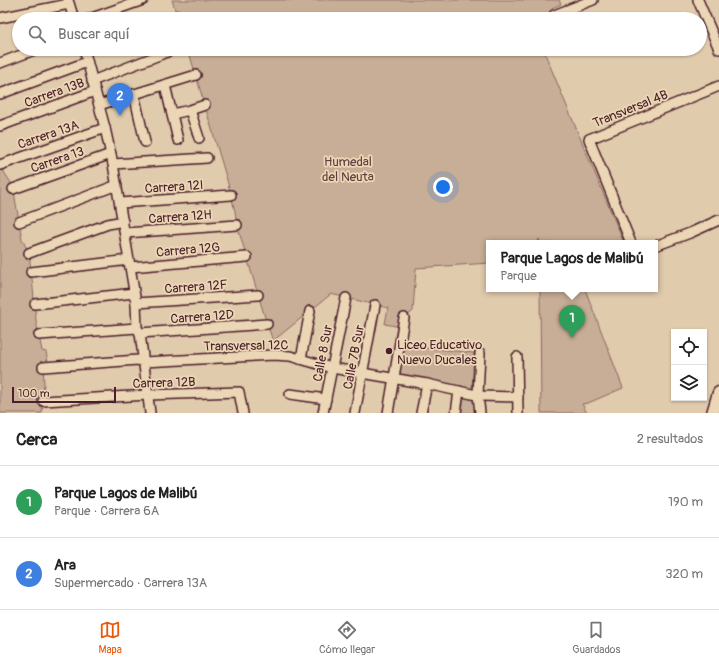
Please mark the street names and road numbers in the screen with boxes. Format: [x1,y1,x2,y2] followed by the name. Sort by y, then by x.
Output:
[22,75,87,111] street label: Carrera 13B
[590,87,670,131] street label: Transversal 4B
[16,117,82,153] street label: Carrera 13A
[29,143,86,177] street label: Carrera 13
[144,177,204,197] street label: Carrera 12I
[148,207,212,227] street label: Carrera 12H
[156,239,221,261] street label: Carrera 12G
[164,277,228,297] street label: Carrera 12F
[170,307,234,327] street label: Carrera 12D
[310,323,336,383] street label: Calle 8 Sur
[340,323,368,391] street label: Calle 7B Sur
[203,337,289,355] street label: Transversal 12C
[132,374,196,392] street label: Carrera 12B

